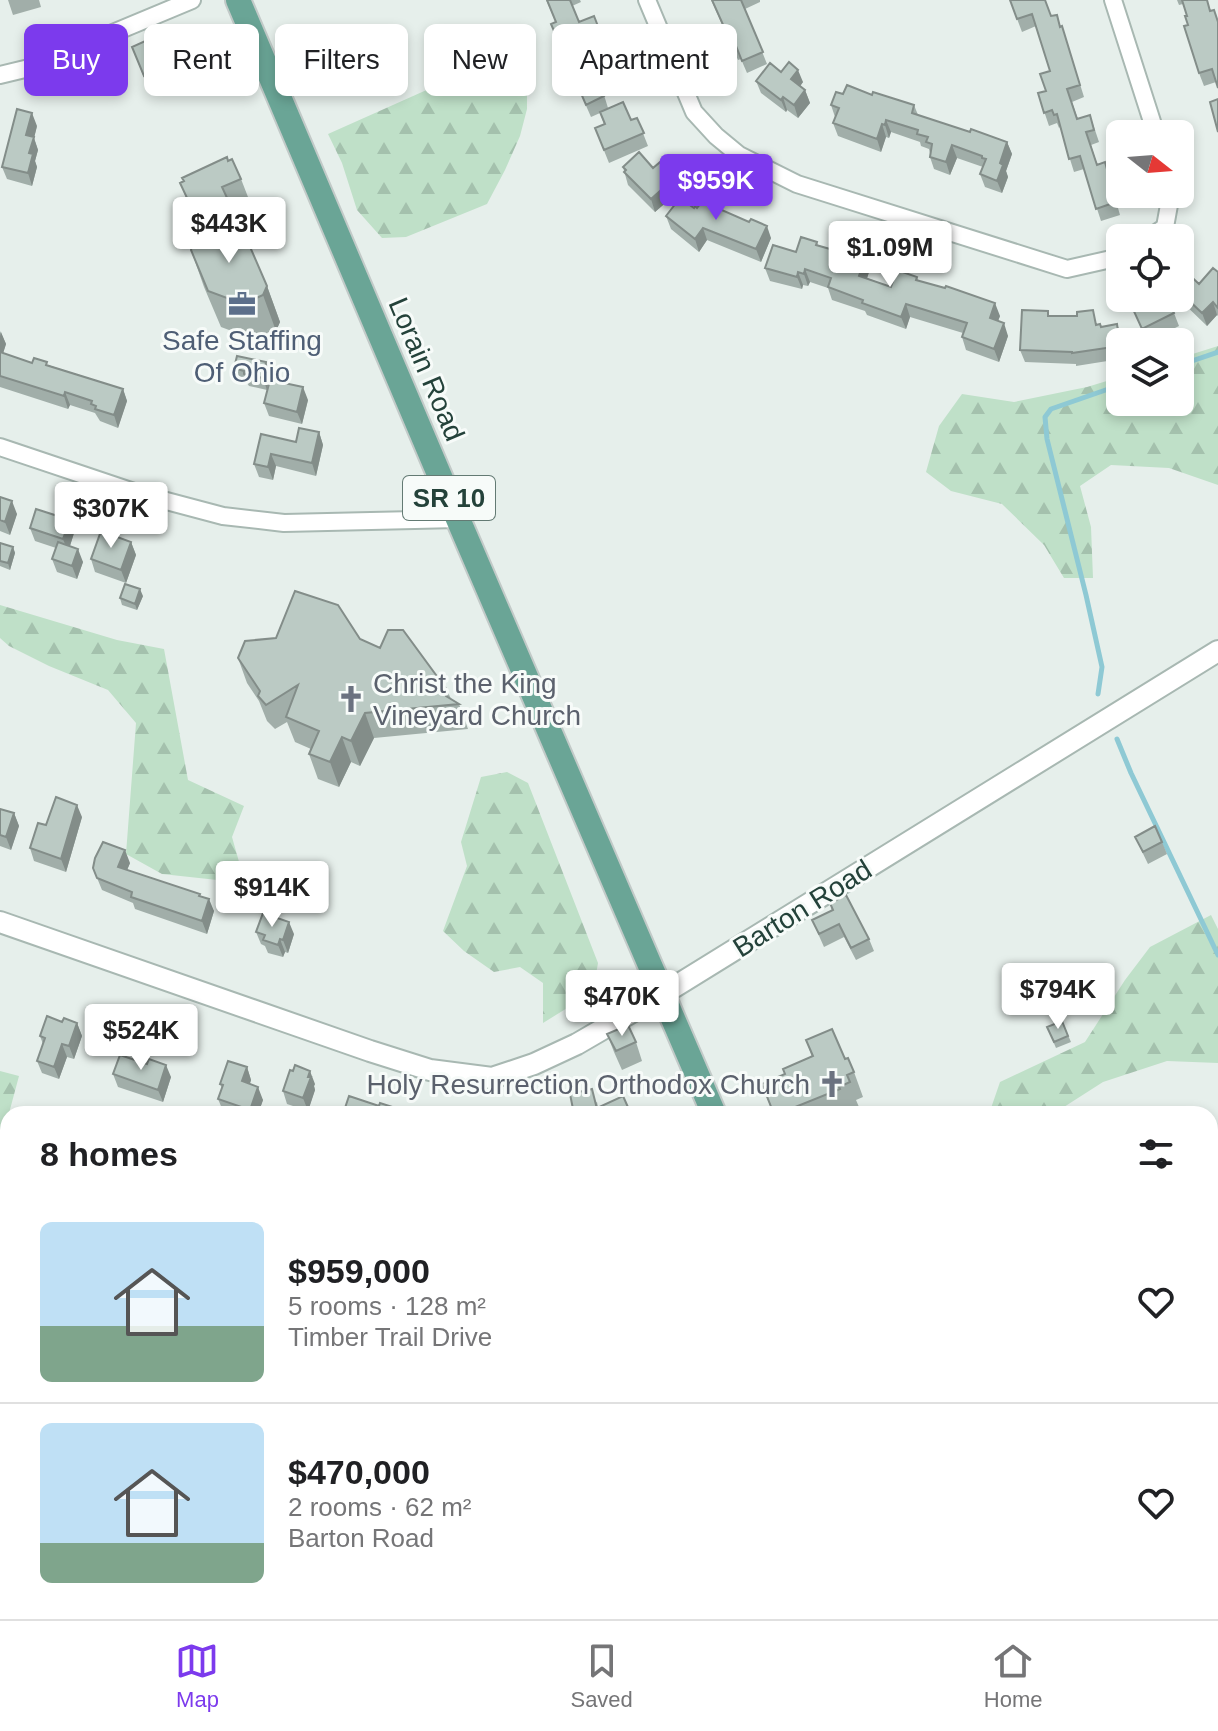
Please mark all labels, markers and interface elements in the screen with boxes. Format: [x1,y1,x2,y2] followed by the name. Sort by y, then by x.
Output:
[24,24,128,96] chip: Buy
[144,24,259,96] chip: Rent
[275,24,408,96] chip: Filters
[424,24,536,96] chip: New
[552,24,737,96] chip: Apartment
[1106,120,1194,208] north arrow
[1106,120,1194,416] map controls
[660,154,772,222] pin: $959K
[678,165,754,195] text: $959K
[173,197,285,265] pin: $443K
[191,208,267,238] text: $443K
[825,221,955,289] pin: $1.09M
[1106,224,1194,312] button: locate
[847,232,933,262] text: $1.09M
[227,289,257,319] office icon: Safe Staffing Of Ohio
[382,293,471,445] street label: Lorain Road
[162,325,322,388] place label: Safe Staffing Of Ohio
[1106,328,1194,416] button: layers
[403,476,495,520] road number: SR 10
[55,482,167,550] pin: $307K
[73,493,149,523] text: $307K
[373,668,581,731] place label: Christ the King Vineyard Church
[336,684,366,714] church icon: Christ the King Vineyard Church
[727,854,877,963] street label: Barton Road
[216,861,328,929] pin: $914K
[234,872,310,902] text: $914K
[1002,963,1114,1031] pin: $794K
[566,970,678,1038] pin: $470K
[1020,974,1096,1004] text: $794K
[584,981,660,1011] text: $470K
[85,1004,197,1072] pin: $524K
[103,1015,179,1045] text: $524K
[366,1069,810,1100] place label: Holy Resurrection Orthodox Church
[817,1069,847,1099] church icon: Holy Resurrection Orthodox Church
[1134,1132,1178,1176] icon: filters
[40,1135,178,1173] text: 8 homes
[288,1252,430,1290] text: $959,000
[104,1254,200,1350] icon: home
[1134,1280,1178,1324] icon: heart
[288,1291,486,1321] text: 5 rooms · 128 m²
[288,1322,492,1352] text: Timber Trail Drive
[288,1453,430,1491] text: $470,000
[104,1455,200,1551] icon: home
[1134,1481,1178,1525] icon: heart
[288,1492,472,1522] text: 2 rooms · 62 m²
[288,1523,434,1553] text: Barton Road
[175,1639,219,1713] tab: Map
[570,1639,633,1713] tab: Saved
[984,1639,1043,1713] tab: Home

